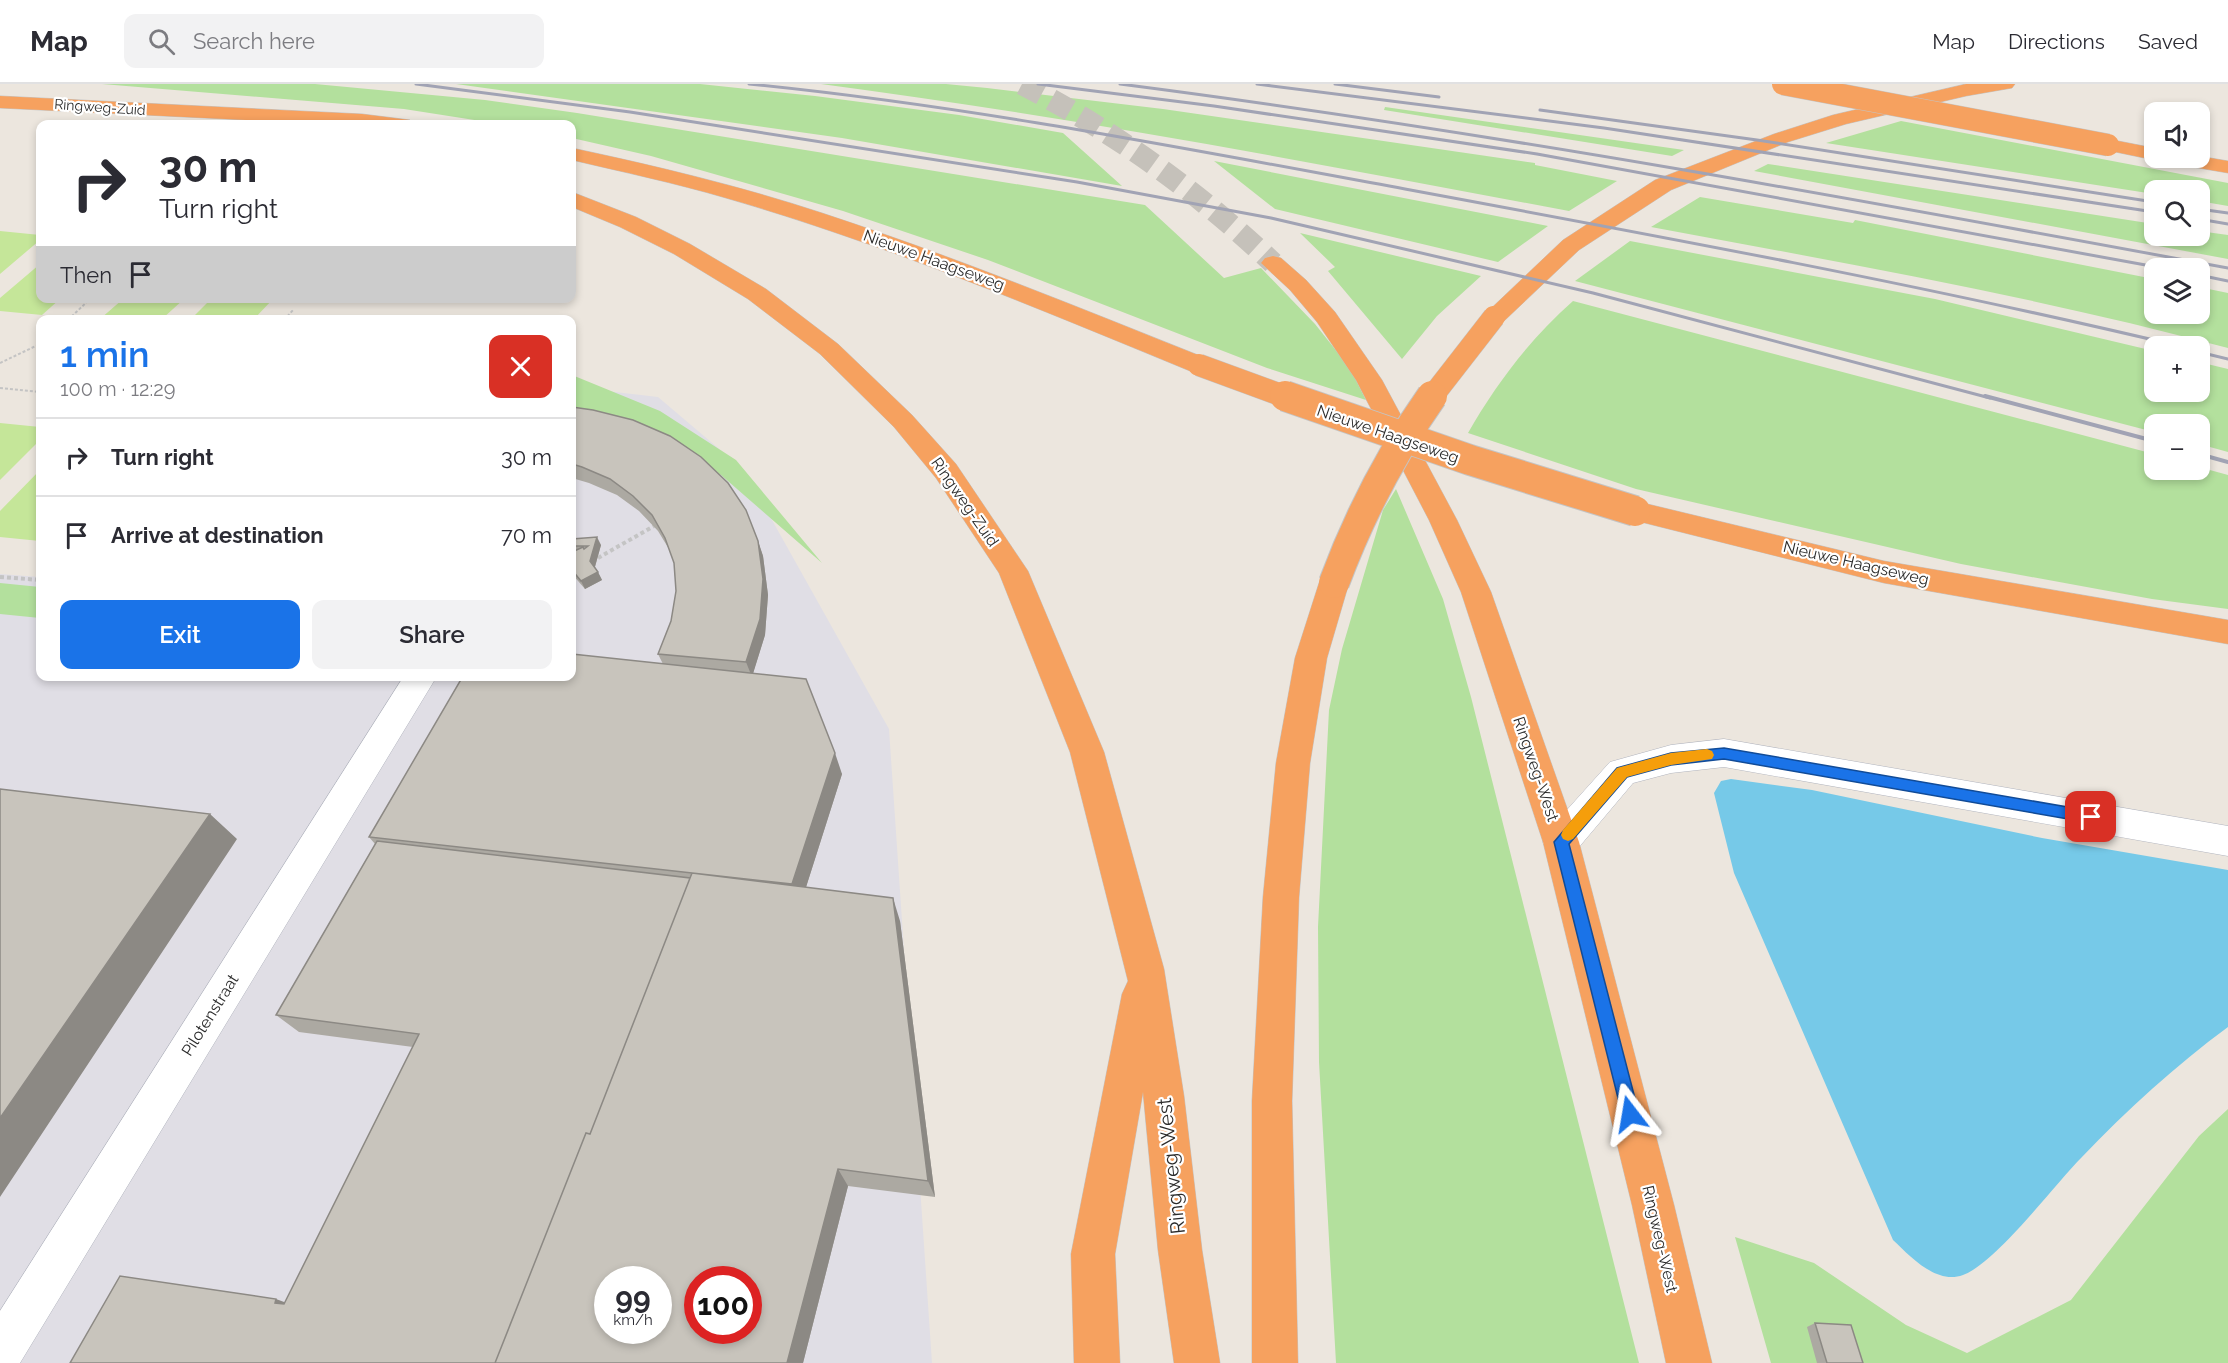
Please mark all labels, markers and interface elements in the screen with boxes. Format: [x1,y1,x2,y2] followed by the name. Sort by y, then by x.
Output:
[124,14,544,68] search box
[30,25,88,58] text: Map
[145,25,178,58] icon: search
[193,28,315,54] text: Search here
[1932,29,1975,54] text: Map
[2008,29,2105,54] text: Directions
[2138,29,2198,54] text: Saved
[54,96,146,118] street label: Ringweg-Zuid
[2144,102,2210,480] map controls
[2144,102,2210,168] button: sound
[159,143,257,192] text: 30 m
[60,144,138,222] icon: right
[2144,180,2210,246] button: search
[159,193,278,224] text: Turn right
[861,226,1007,294] street label: Nieuwe Haagseweg
[124,258,157,291] icon: arrive
[2144,258,2210,324] button: layers
[60,262,112,288] text: Then
[60,333,149,375] text: 1 min
[489,335,552,398] button: close
[2144,336,2210,402] button: +
[60,377,175,401] text: 100 m · 12:29
[1315,401,1461,467] street label: Nieuwe Haagseweg
[2144,414,2210,480] button: −
[60,441,93,474] icon: right
[111,444,214,470] text: Turn right
[501,444,552,470] text: 30 m
[927,454,1003,550] street label: Ringweg-Zuid
[60,519,93,552] icon: arrive
[111,522,324,548] text: Arrive at destination
[501,522,552,548] text: 70 m
[1781,537,1931,589] street label: Nieuwe Haagseweg
[60,600,300,669] button: Exit
[312,600,552,669] button: Share
[1509,714,1563,824] street label: Ringweg-West
[2065,791,2116,842] pin
[2074,800,2107,833] icon: arrive
[177,970,243,1059] street label: Pilotenstraat
[1598,1082,1662,1146] position arrow
[1152,1096,1190,1235] street label: Ringweg-West
[1638,1184,1682,1295] street label: Ringweg-West
[684,1266,762,1344] speed limit sign: 100
[615,1280,651,1315] text: 99
[613,1311,653,1329] text: km/h

